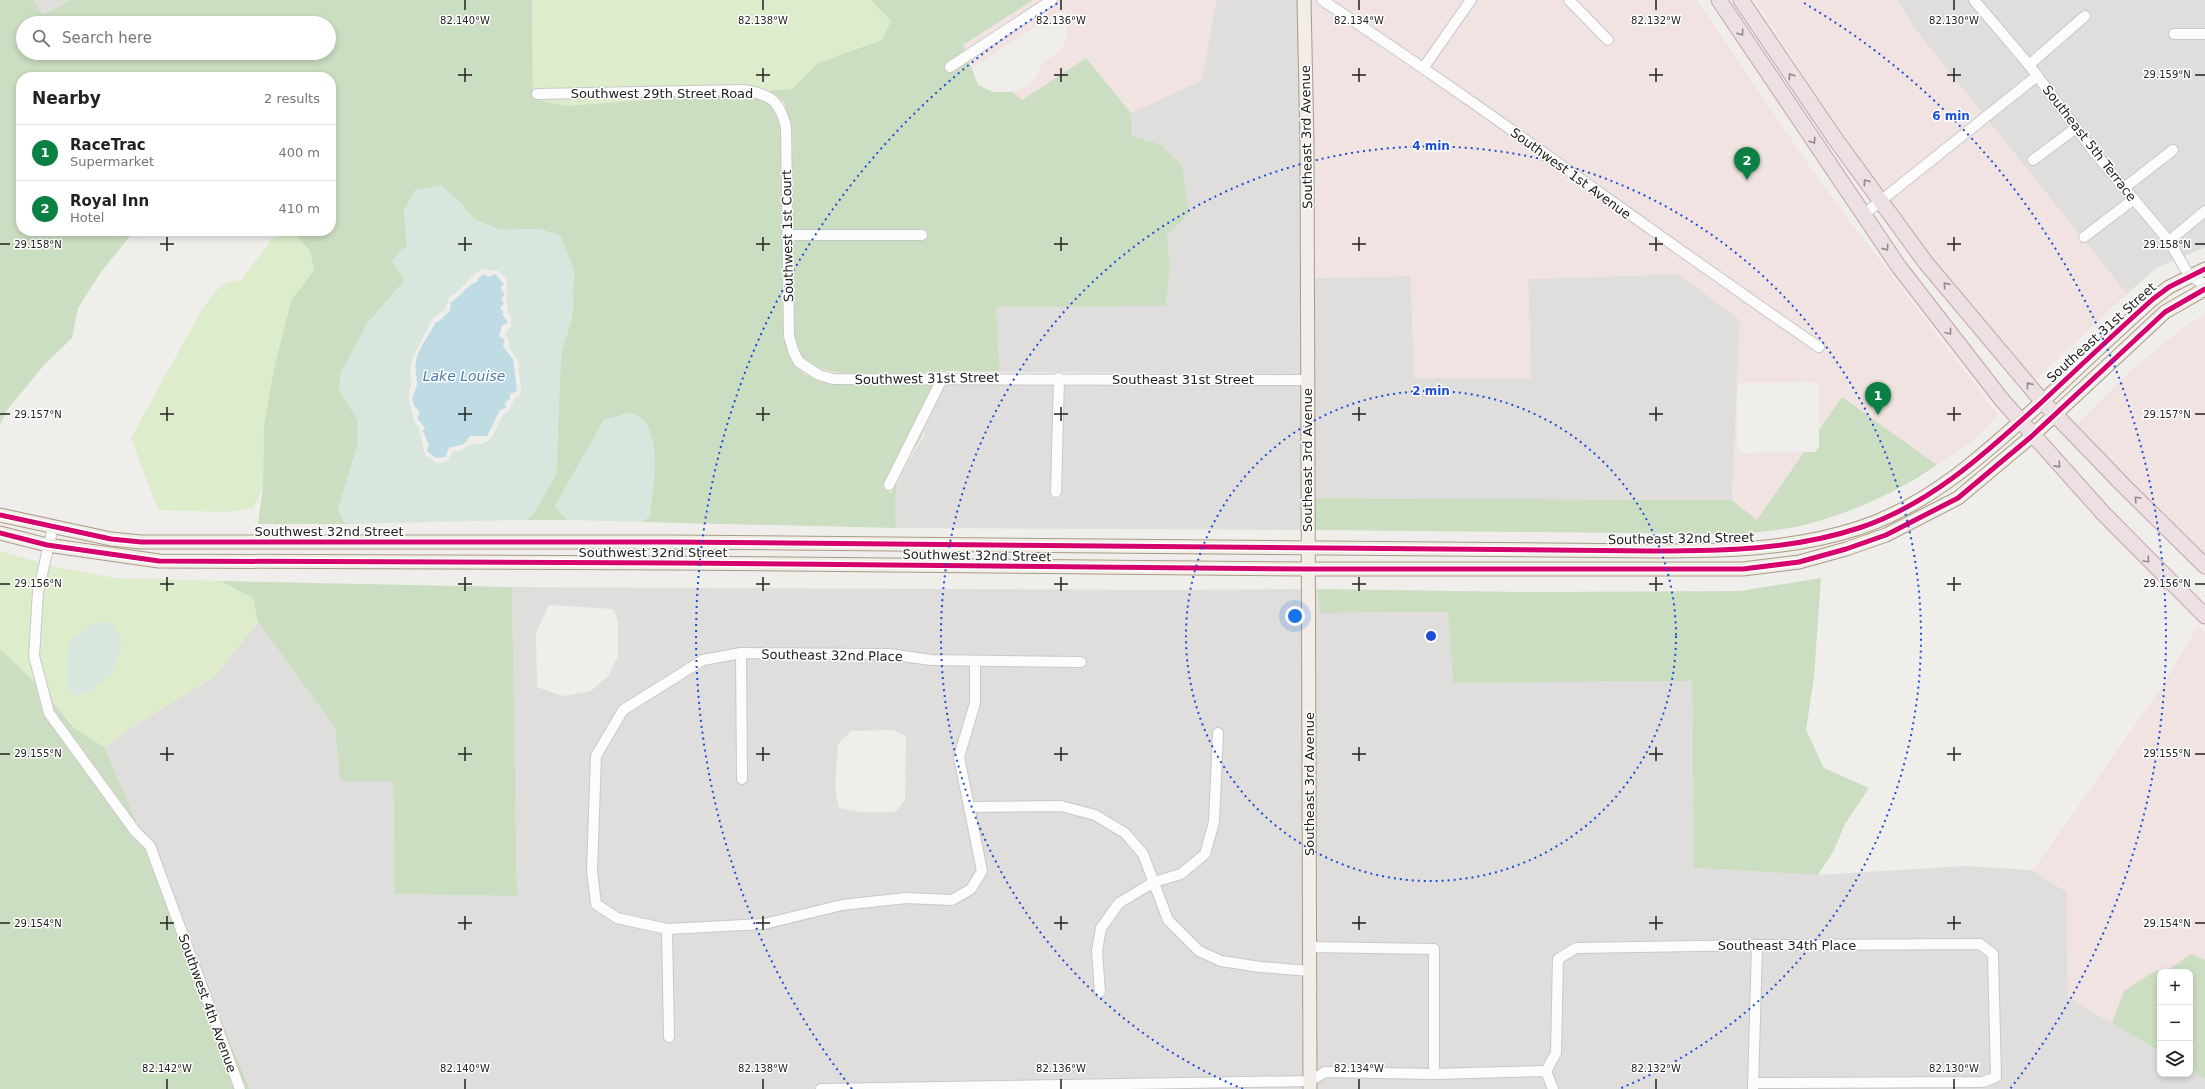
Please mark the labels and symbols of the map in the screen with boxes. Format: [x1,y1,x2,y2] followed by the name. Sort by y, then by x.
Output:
[440,15,490,26] text: 82.140°W
[738,15,788,26] text: 82.138°W
[1036,15,1086,26] text: 82.136°W
[1334,15,1384,26] text: 82.134°W
[1631,15,1681,26] text: 82.132°W
[1929,15,1979,26] text: 82.130°W
[1736,28,1743,35] one-way arrow
[1298,65,1315,209] street label: Southeast 3rd Avenue
[2143,69,2191,80] text: 29.159°N
[1788,73,1796,80] one-way arrow
[2040,82,2139,204] street label: Southeast 5th Terrace
[571,86,753,101] street label: Southwest 29th Street Road
[1932,109,1970,123] text: 6 min
[1508,125,1634,222] street label: Southwest 1st Avenue
[1808,137,1816,144] one-way arrow
[1412,139,1450,153] text: 4 min
[1734,147,1760,180] pin: 2
[779,170,796,302] street label: Southwest 1st Court
[1864,180,1871,187] one-way arrow
[14,239,62,250] text: 29.158°N
[2143,239,2191,250] text: 29.158°N
[1881,244,1888,251] one-way arrow
[2044,279,2159,385] street label: Southeast 31st Street
[1943,282,1951,290] one-way arrow
[1945,327,1952,334] one-way arrow
[423,368,505,384] water label: Lake Louise
[855,370,999,387] street label: Southwest 31st Street
[1112,372,1254,387] street label: Southeast 31st Street
[1865,382,1891,415] pin: 1
[2026,382,2033,390] one-way arrow
[1412,384,1450,398] text: 2 min
[1300,388,1315,532] street label: Southeast 3rd Avenue
[14,409,62,420] text: 29.157°N
[2143,409,2191,420] text: 29.157°N
[2054,460,2061,468] one-way arrow
[2134,496,2141,504] one-way arrow
[254,524,404,539] street label: Southwest 32nd Street
[1608,530,1754,547] street label: Southeast 32nd Street
[578,545,728,560] street label: Southwest 32nd Street
[902,547,1052,564] street label: Southwest 32nd Street
[2142,555,2150,563] one-way arrow
[14,578,62,589] text: 29.156°N
[2143,578,2191,589] text: 29.156°N
[1285,606,1305,626] your location
[1424,629,1438,643] centre of rings
[761,647,903,664] street label: Southeast 32nd Place
[1302,712,1317,856] street label: Southeast 3rd Avenue
[14,748,62,759] text: 29.155°N
[2143,748,2191,759] text: 29.155°N
[14,918,62,929] text: 29.154°N
[2143,918,2191,929] text: 29.154°N
[175,932,240,1075] street label: Southwest 4th Avenue
[1718,938,1856,953] street label: Southeast 34th Place
[142,1063,192,1074] text: 82.142°W
[440,1063,490,1074] text: 82.140°W
[738,1063,788,1074] text: 82.138°W
[1036,1063,1086,1074] text: 82.136°W
[1334,1063,1384,1074] text: 82.134°W
[1631,1063,1681,1074] text: 82.132°W
[1929,1063,1979,1074] text: 82.130°W

